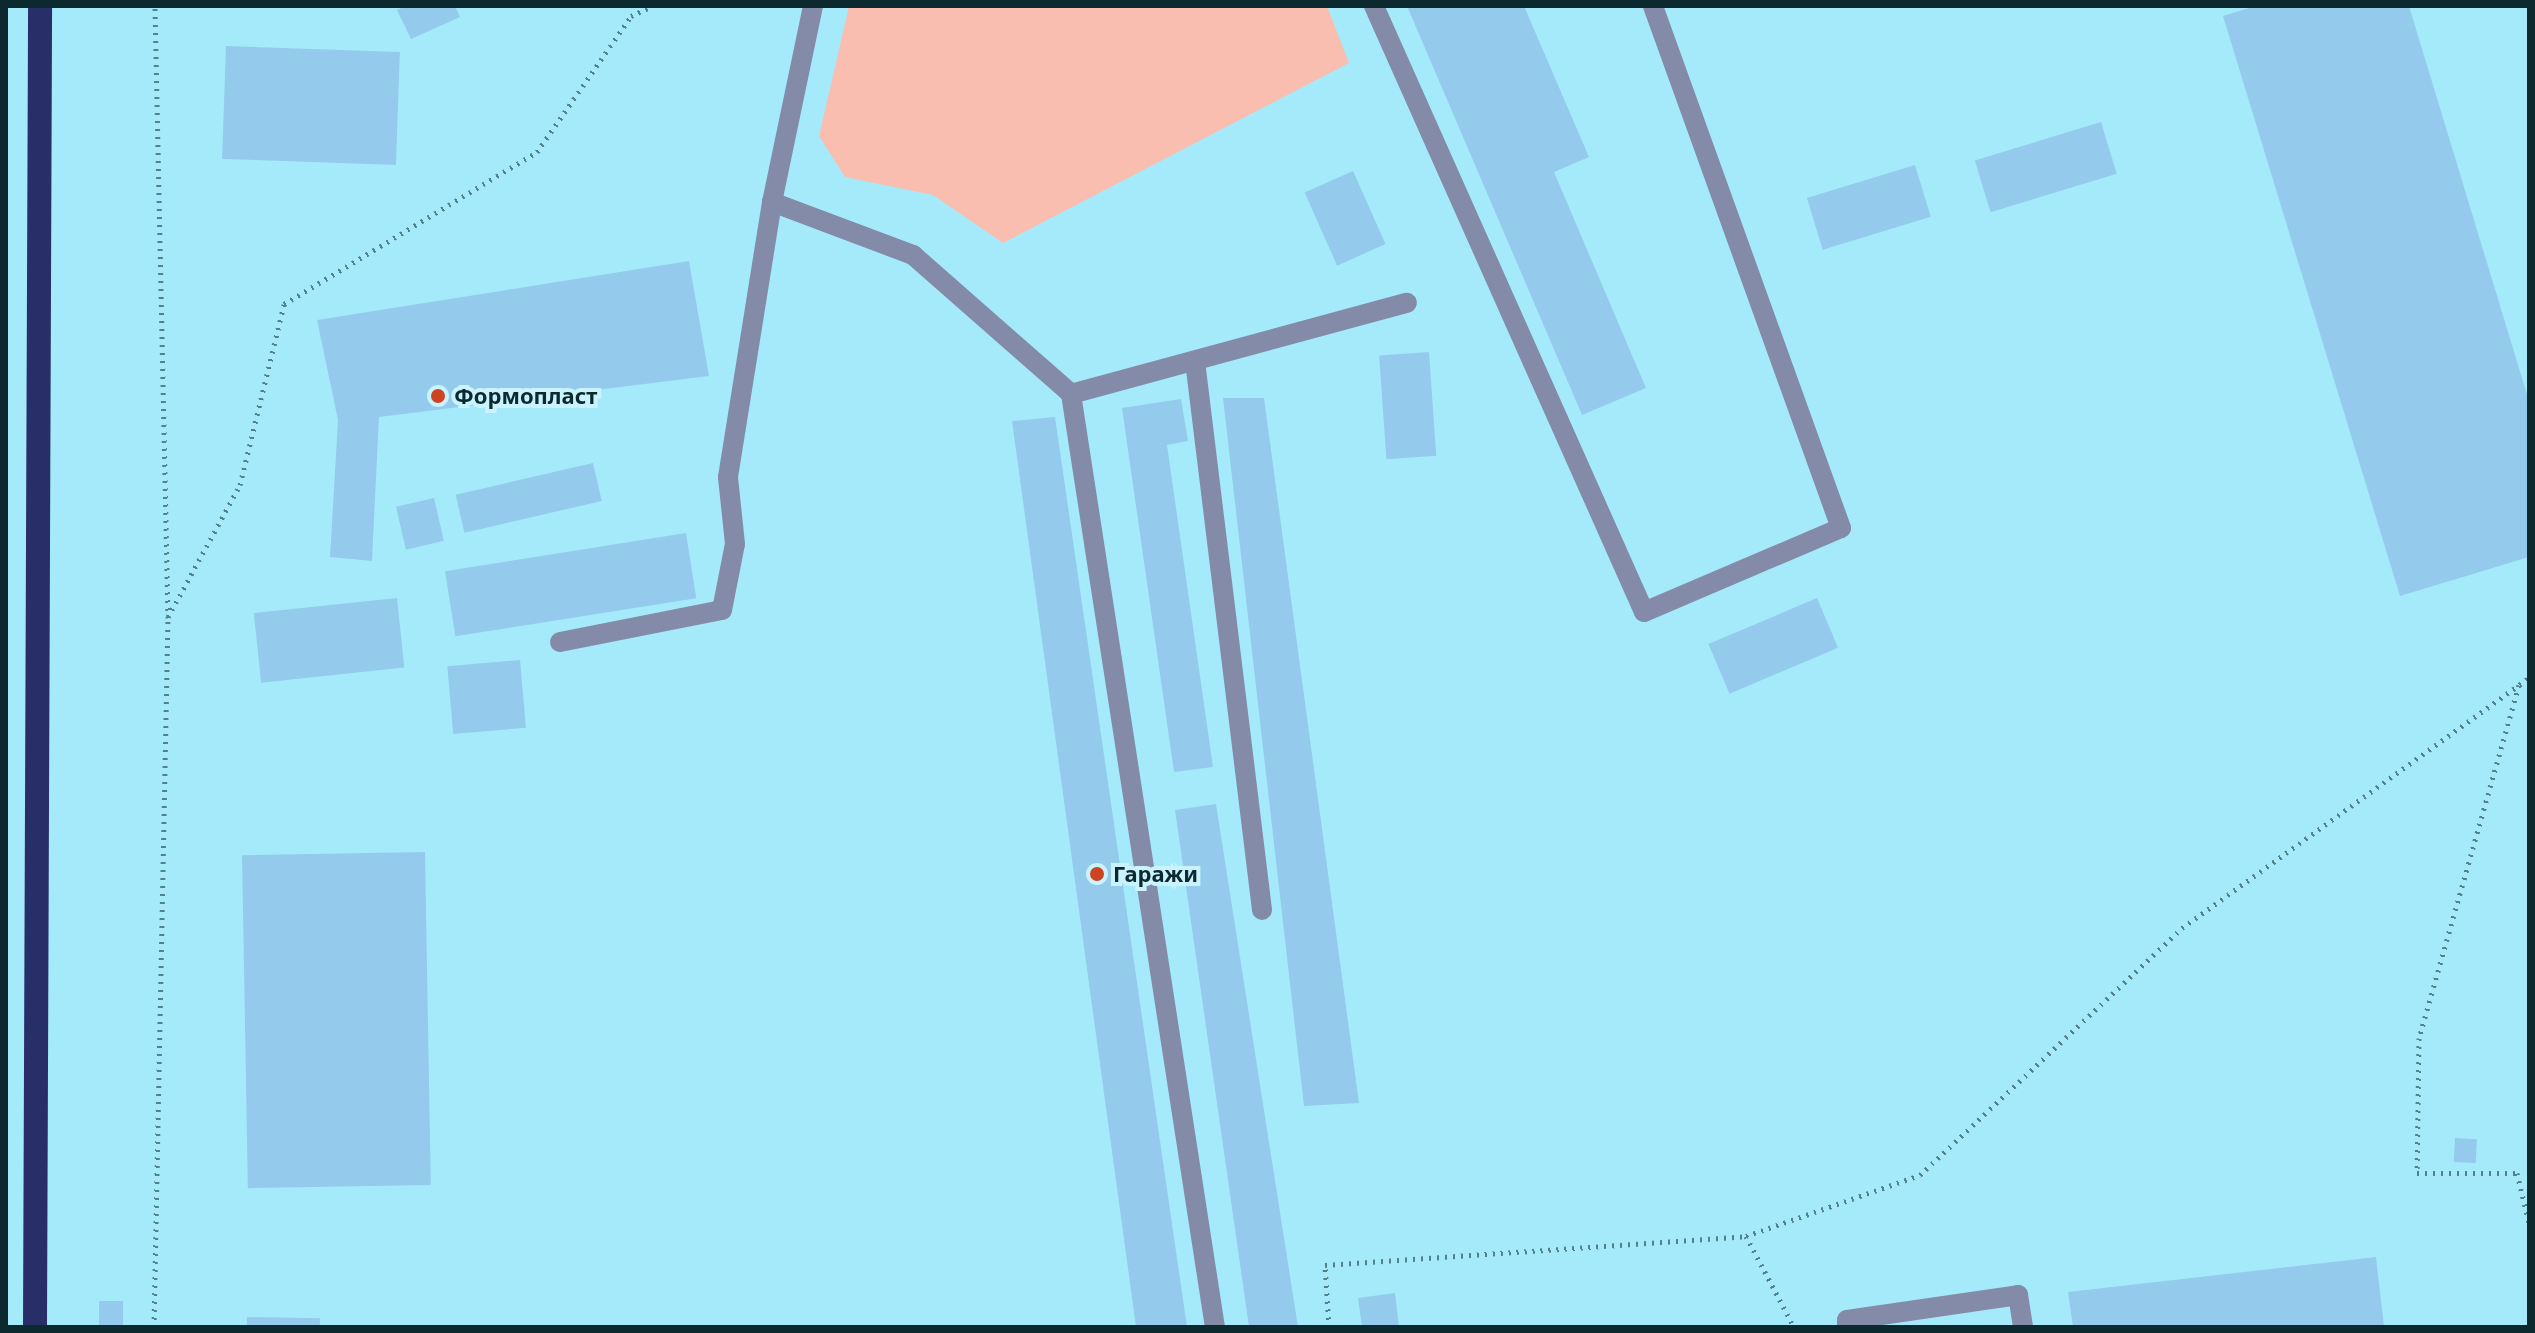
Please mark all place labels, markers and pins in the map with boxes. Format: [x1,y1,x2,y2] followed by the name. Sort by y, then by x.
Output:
[454,383,597,409] place label: Формопласт
[429,387,447,405] marker: Формопласт
[1113,861,1198,887] place label: Гаражи
[1088,865,1106,883] marker: Гаражи

